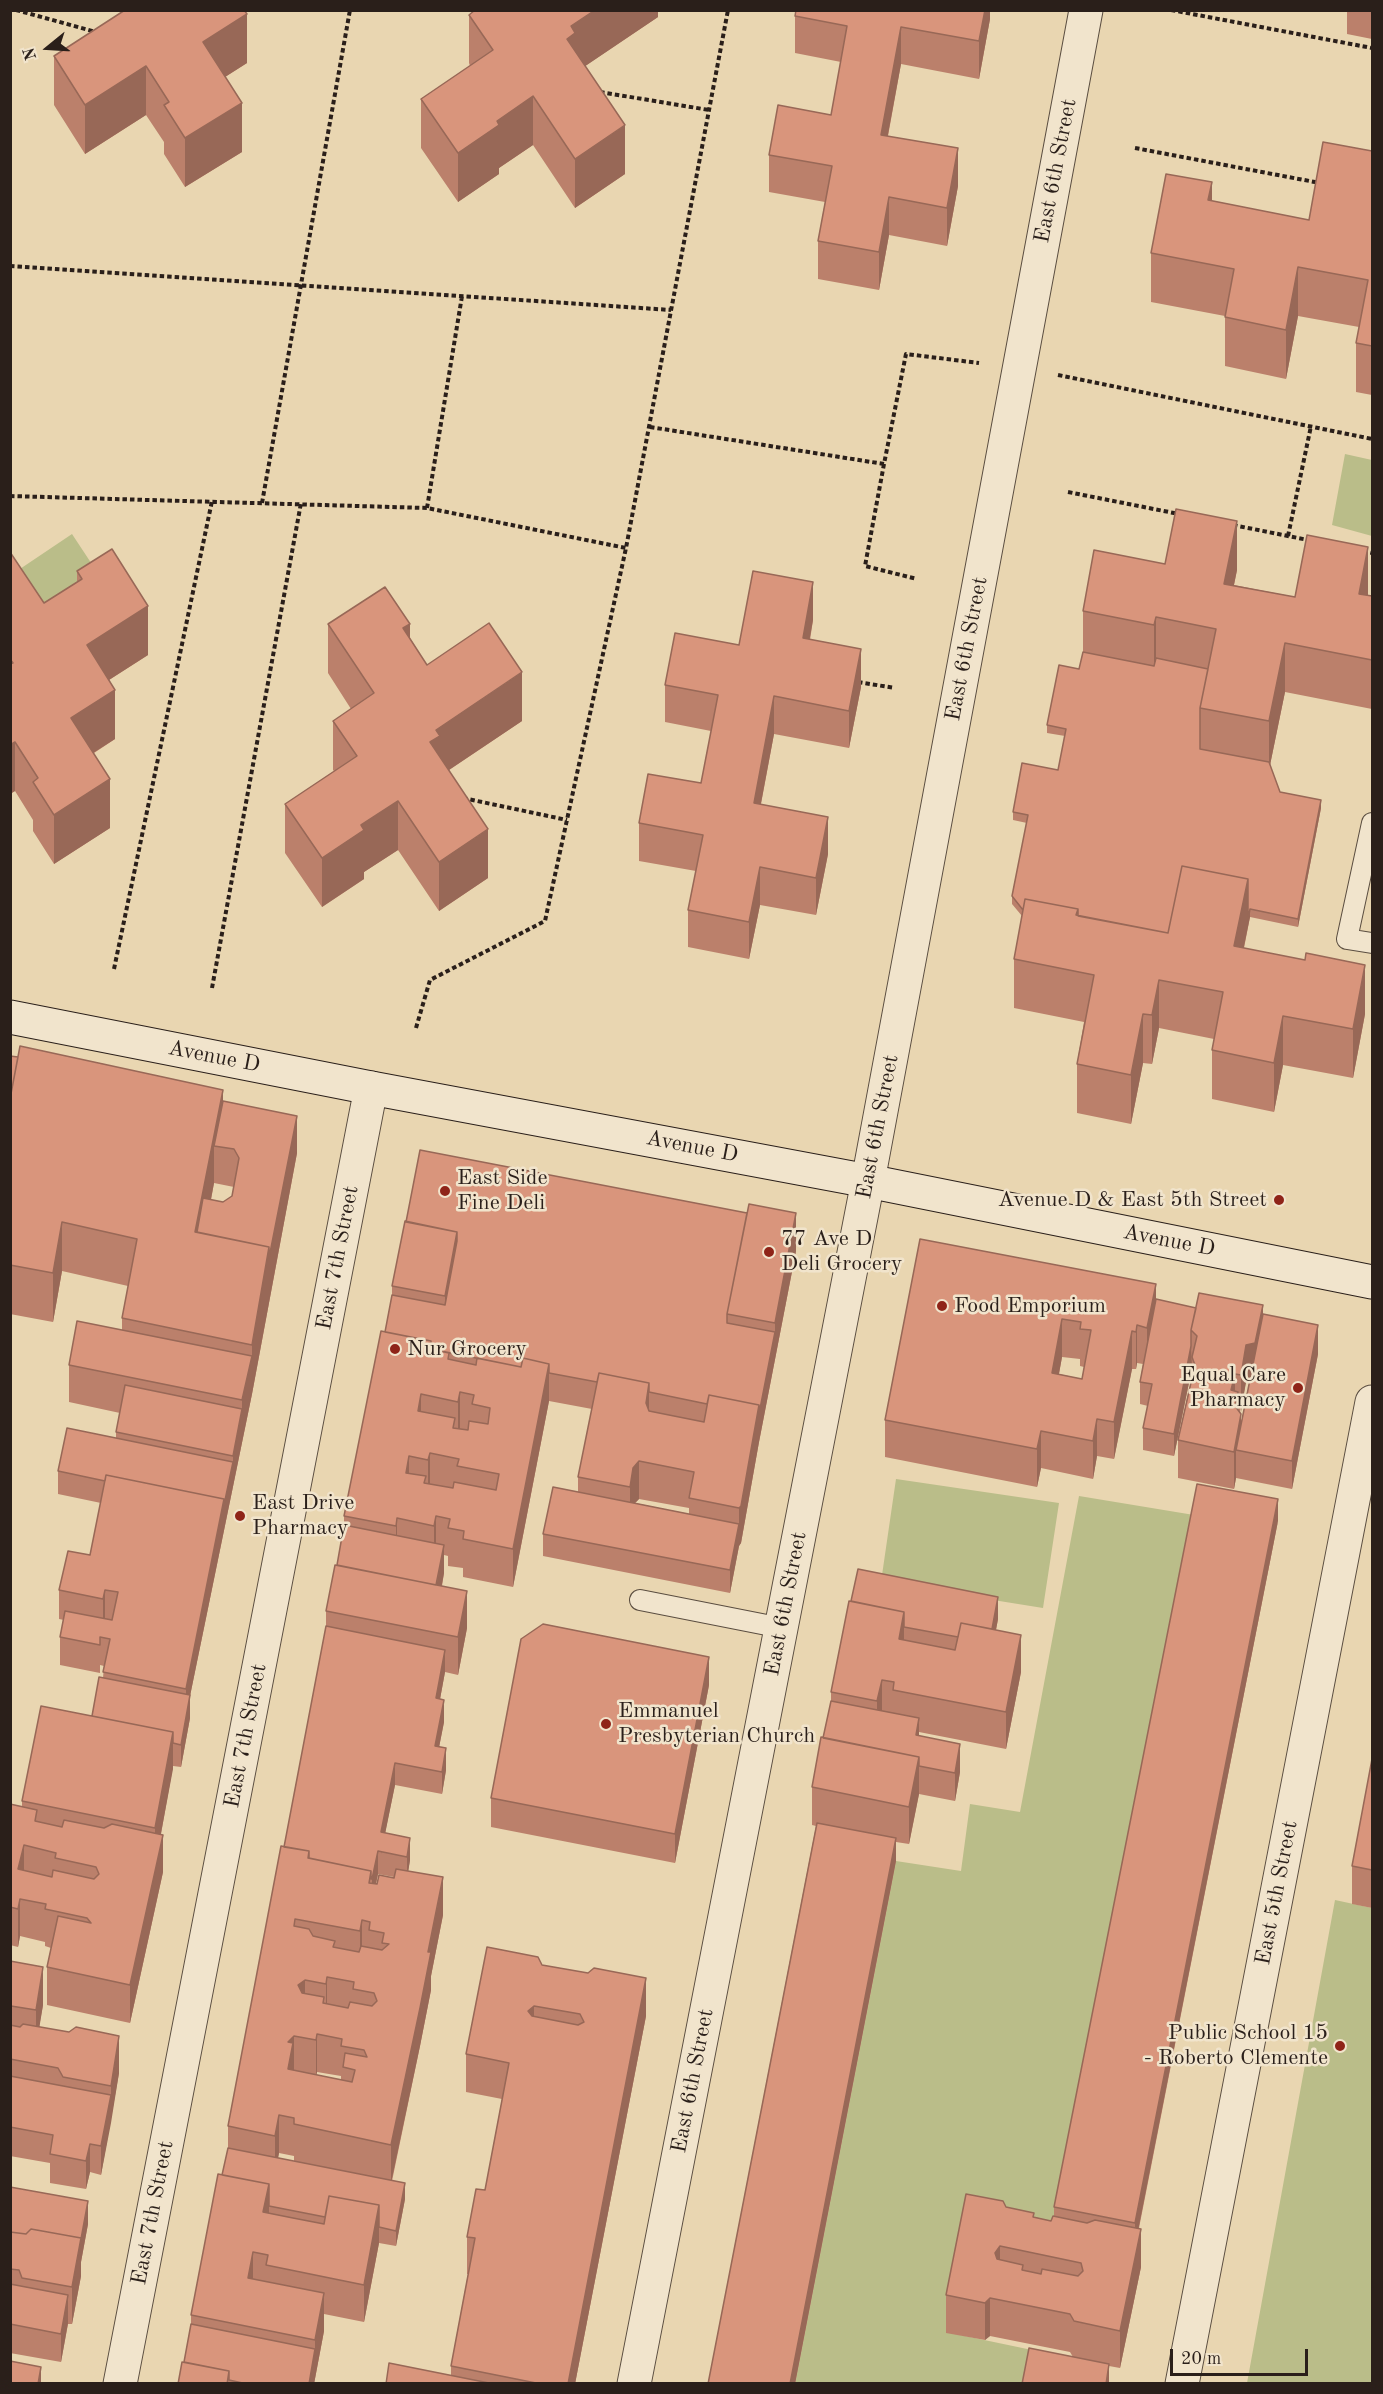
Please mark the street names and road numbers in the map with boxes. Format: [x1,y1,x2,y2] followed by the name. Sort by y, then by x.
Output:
[1029,97,1083,245] street label: East 6th Street
[940,575,994,723] street label: East 6th Street
[166,1035,262,1079] street label: Avenue D
[851,1053,905,1201] street label: East 6th Street
[644,1125,740,1169] street label: Avenue D
[311,1184,365,1332] street label: East 7th Street
[1121,1219,1217,1263] street label: Avenue D
[759,1530,813,1678] street label: East 6th Street
[219,1662,273,1810] street label: East 7th Street
[1250,1819,1304,1967] street label: East 5th Street
[666,2007,720,2155] street label: East 6th Street
[126,2139,180,2287] street label: East 7th Street

